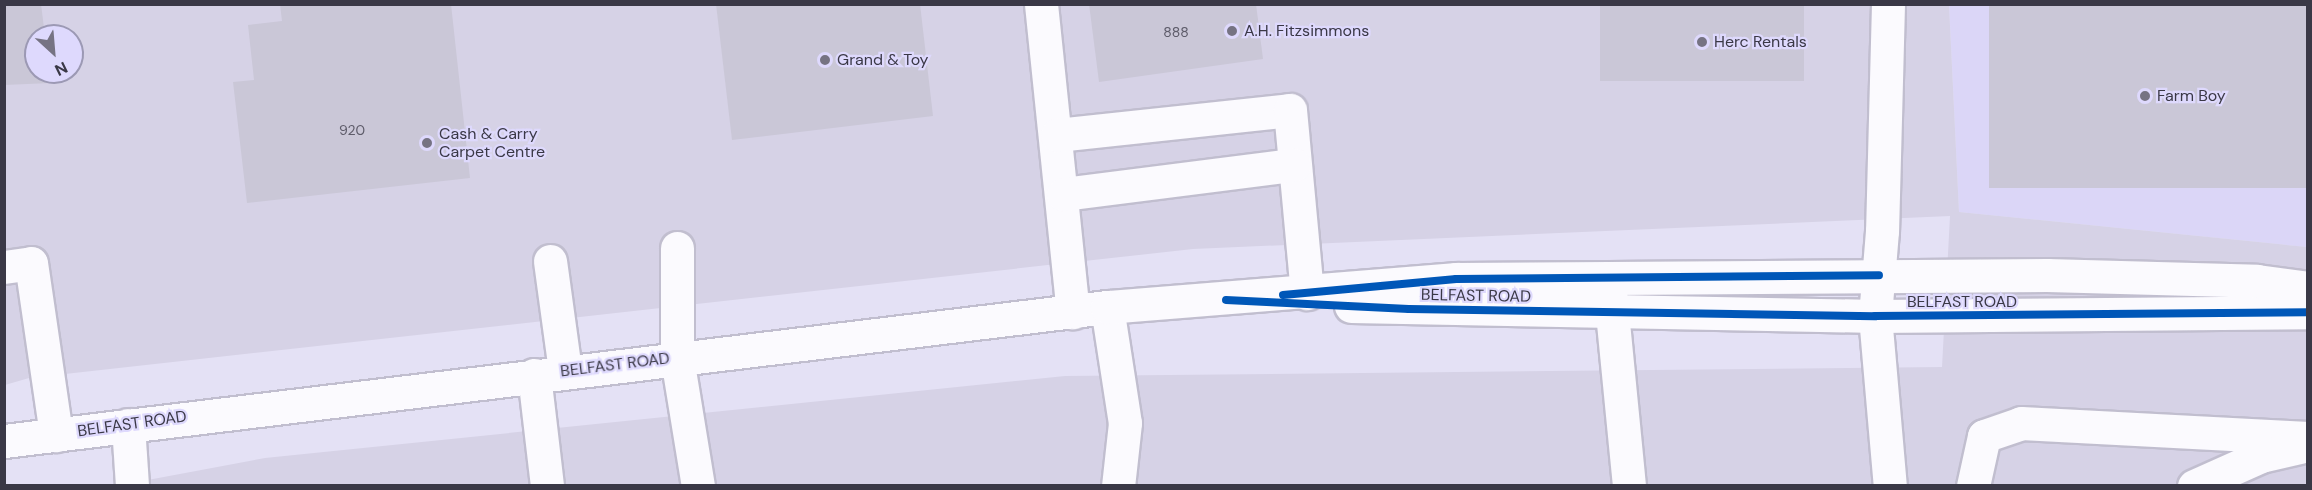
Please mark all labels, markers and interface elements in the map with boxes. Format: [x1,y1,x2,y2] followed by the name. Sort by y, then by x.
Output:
[1244,21,1369,41] place label: A.H. Fitzsimmons
[24,24,84,84] north arrow
[1163,24,1189,40] house number: 888
[1225,24,1239,38] marker: A.H. Fitzsimmons
[1714,32,1807,52] place label: Herc Rentals
[1695,35,1709,49] marker: Herc Rentals
[837,50,929,70] place label: Grand & Toy
[818,53,832,67] marker: Grand & Toy
[51,57,71,81] text: N
[2157,86,2226,106] place label: Farm Boy
[2138,89,2152,103] marker: Farm Boy
[339,122,365,138] house number: 920
[439,124,545,162] place label: Cash & Carry Carpet Centre
[420,136,434,150] marker: Cash & Carry Carpet Centre
[1421,285,1531,307] street label: BELFAST ROAD
[1907,292,2017,312] street label: BELFAST ROAD
[559,349,671,381] street label: BELFAST ROAD
[76,407,188,441] street label: BELFAST ROAD

